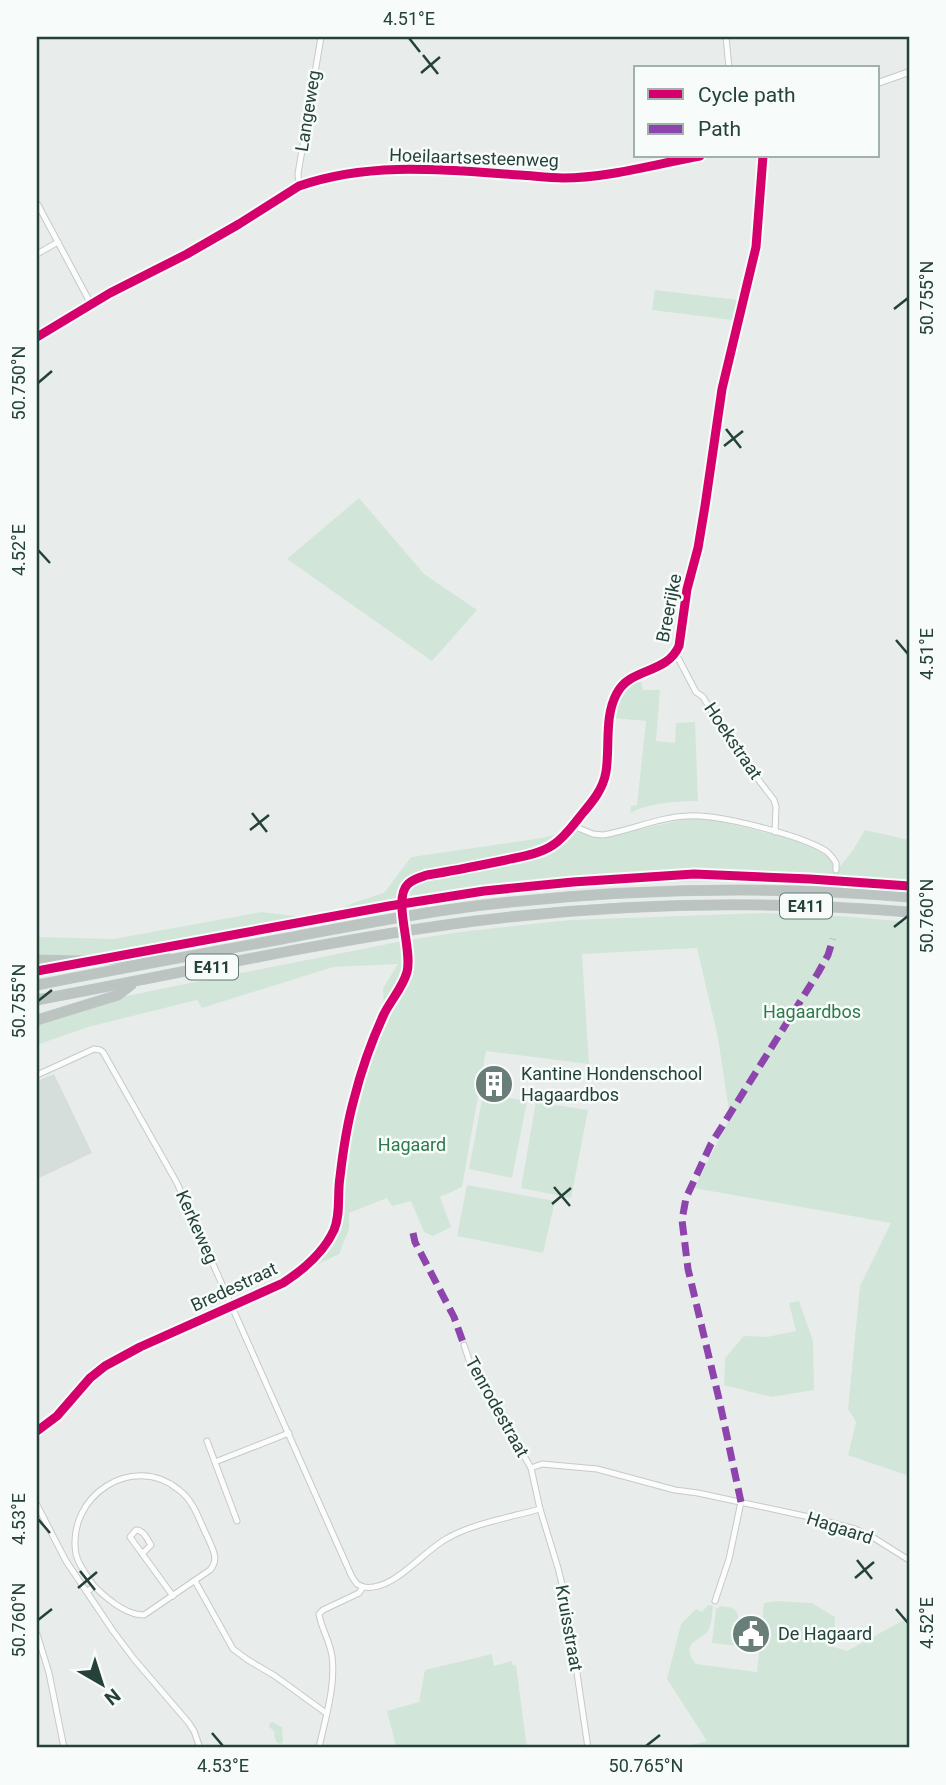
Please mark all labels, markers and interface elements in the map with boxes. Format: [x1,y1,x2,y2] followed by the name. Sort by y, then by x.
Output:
[383,8,435,29] text: 4.51°E
[634,66,880,158] legend
[291,69,324,153] street label: Langeweg
[698,83,796,107] text: Cycle path
[698,117,741,141] text: Path
[389,144,559,171] street label: Hoeilaartsesteenweg
[916,261,937,335] text: 50.755°N
[8,346,29,420] text: 50.750°N
[8,524,29,576] text: 4.52°E
[652,572,685,644] street label: Breerijke
[916,628,937,680] text: 4.51°E
[700,698,767,783] street label: Hoekstraat
[916,879,937,953] text: 50.760°N
[780,893,832,918] road number: E411
[186,954,238,979] road number: E411
[8,964,29,1038] text: 50.755°N
[763,1001,861,1022] park label: Hagaardbos
[473,1063,515,1105] building icon: Kantine Hondenschool Hagaardbos
[521,1063,702,1105] place label: Kantine Hondenschool Hagaardbos
[378,1134,446,1155] park label: Hagaard
[172,1187,223,1267] street label: Kerkeweg
[187,1257,280,1316] street label: Bredestraat
[461,1353,534,1461] street label: Tenrodestraat
[8,1493,29,1545] text: 4.53°E
[804,1507,876,1548] street label: Hagaard
[8,1583,29,1657] text: 50.760°N
[552,1583,587,1673] street label: Kruisstraat
[916,1597,937,1649] text: 4.52°E
[730,1613,772,1655] public building icon: De Hagaard
[778,1623,872,1644] place label: De Hagaard
[66,1648,136,1718] north arrow
[100,1684,125,1710] text: N
[197,1755,249,1776] text: 4.53°E
[609,1755,683,1776] text: 50.765°N

